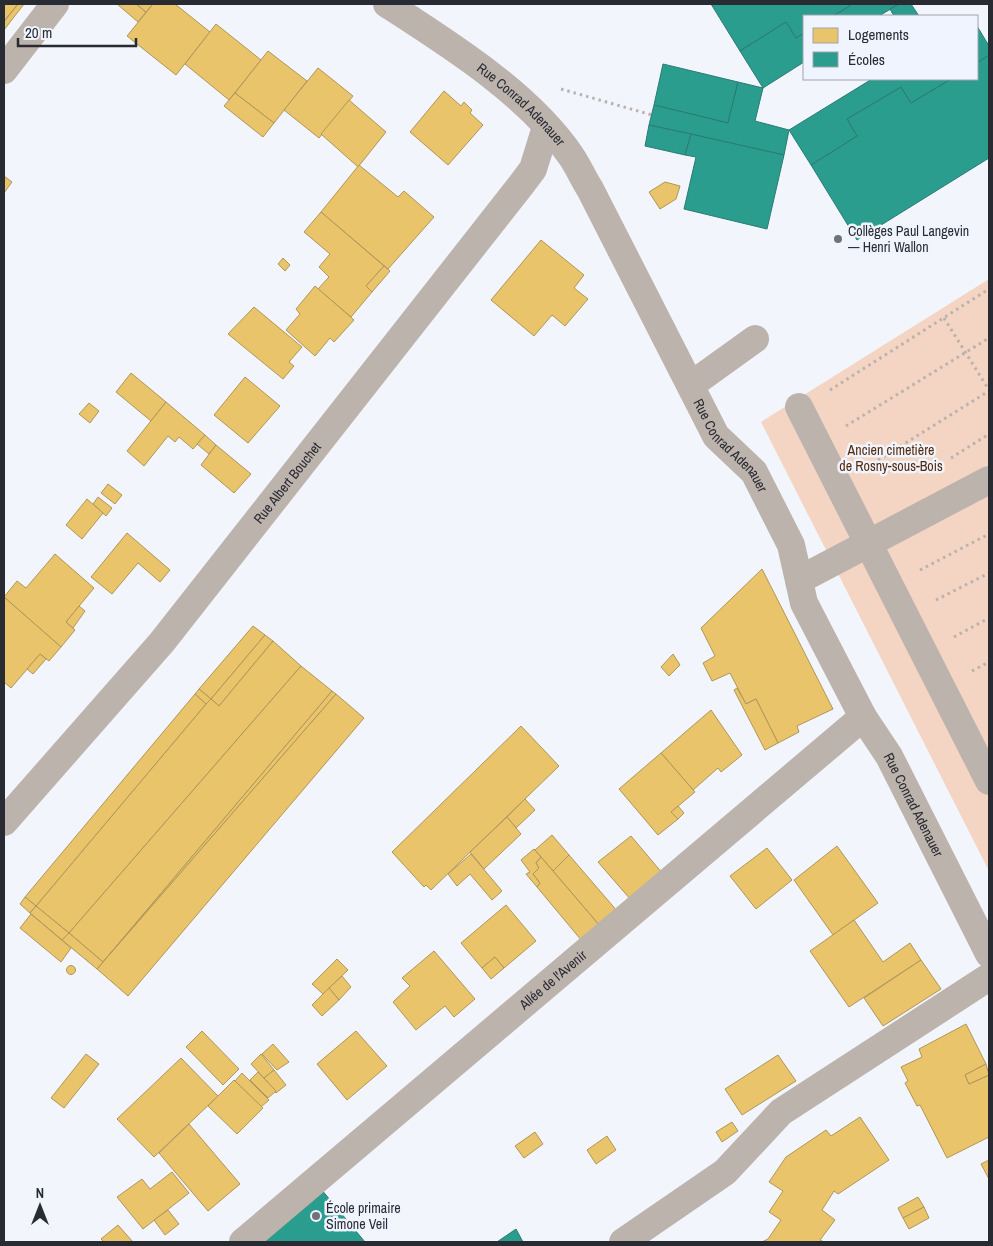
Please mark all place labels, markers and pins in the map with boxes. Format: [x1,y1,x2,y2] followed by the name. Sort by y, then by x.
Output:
[848,222,969,256] place label: Collèges Paul Langevin — Henri Wallon
[832,233,844,245] marker: Collèges Paul Langevin — Henri Wallon
[326,1199,401,1233] place label: École primaire Simone Veil
[310,1210,322,1222] marker: École primaire Simone Veil

